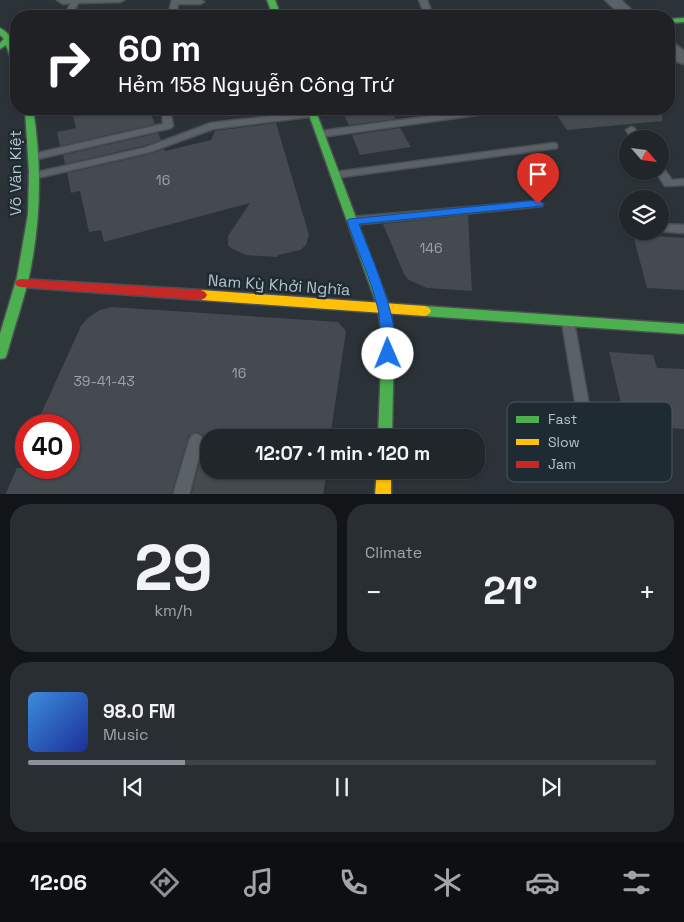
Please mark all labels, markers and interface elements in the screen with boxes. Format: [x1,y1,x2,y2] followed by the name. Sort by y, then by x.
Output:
[118,27,201,71] text: 60 m
[35,30,100,95] icon: right
[118,70,394,98] text: Hẻm 158 Nguyễn Công Trứ
[5,130,26,216] street label: Võ Văn Kiệt
[619,130,669,180] north arrow
[619,130,669,240] map controls
[517,153,559,204] pin
[524,160,552,188] icon: arrive
[156,171,170,189] house number: 16
[619,190,669,240] button: layers
[419,239,443,257] house number: 146
[207,270,351,300] street label: Nam Kỳ Khởi Nghĩa
[361,327,413,379] position arrow
[232,364,246,382] house number: 16
[73,372,135,390] house number: 39-41-43
[507,402,672,482] legend
[548,410,577,428] text: Fast
[15,414,80,479] speed limit sign: 40
[548,433,580,451] text: Slow
[255,441,430,466] text: 12:07 · 1 min · 120 m
[548,455,576,473] text: Jam
[134,526,213,609] text: 29
[365,542,422,563] text: Climate
[483,567,538,615] text: 21°
[365,574,382,610] text: −
[639,574,656,610] text: +
[154,600,193,621] text: km/h
[103,699,176,724] text: 98.0 FM
[103,724,149,745] text: Music
[119,773,147,801] icon: previous
[328,773,356,801] icon: pause
[537,773,565,801] icon: next
[147,865,182,900] icon: directions
[241,865,276,900] icon: music
[336,865,371,900] icon: phone
[430,865,465,900] icon: climate
[525,865,560,900] icon: car
[619,865,654,900] icon: filters
[30,868,87,896] text: 12:06

